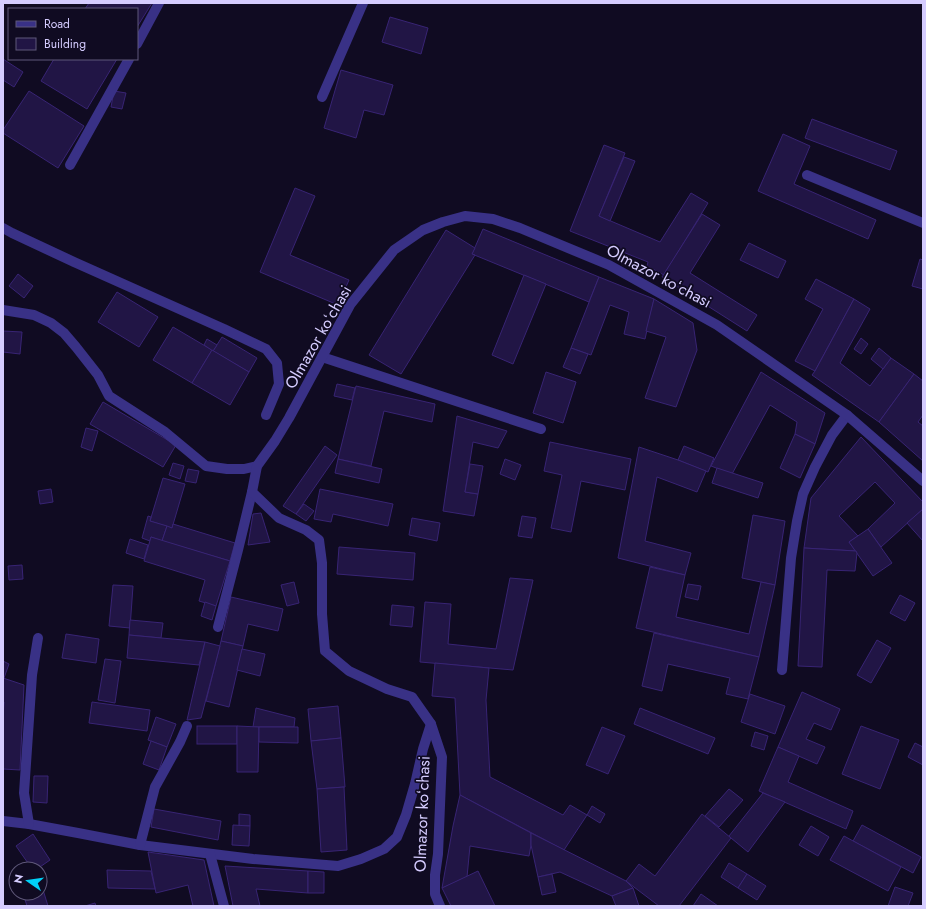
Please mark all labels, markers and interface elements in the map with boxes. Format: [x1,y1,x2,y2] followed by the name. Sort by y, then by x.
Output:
[8,8,138,60] legend
[44,15,70,33] text: Road
[44,35,86,53] text: Building
[602,239,716,313] street label: Olmazor koʻchasi
[279,281,357,393] street label: Olmazor koʻchasi
[408,756,436,872] street label: Olmazor koʻchasi
[8,861,48,901] north arrow
[9,873,27,885] text: N

